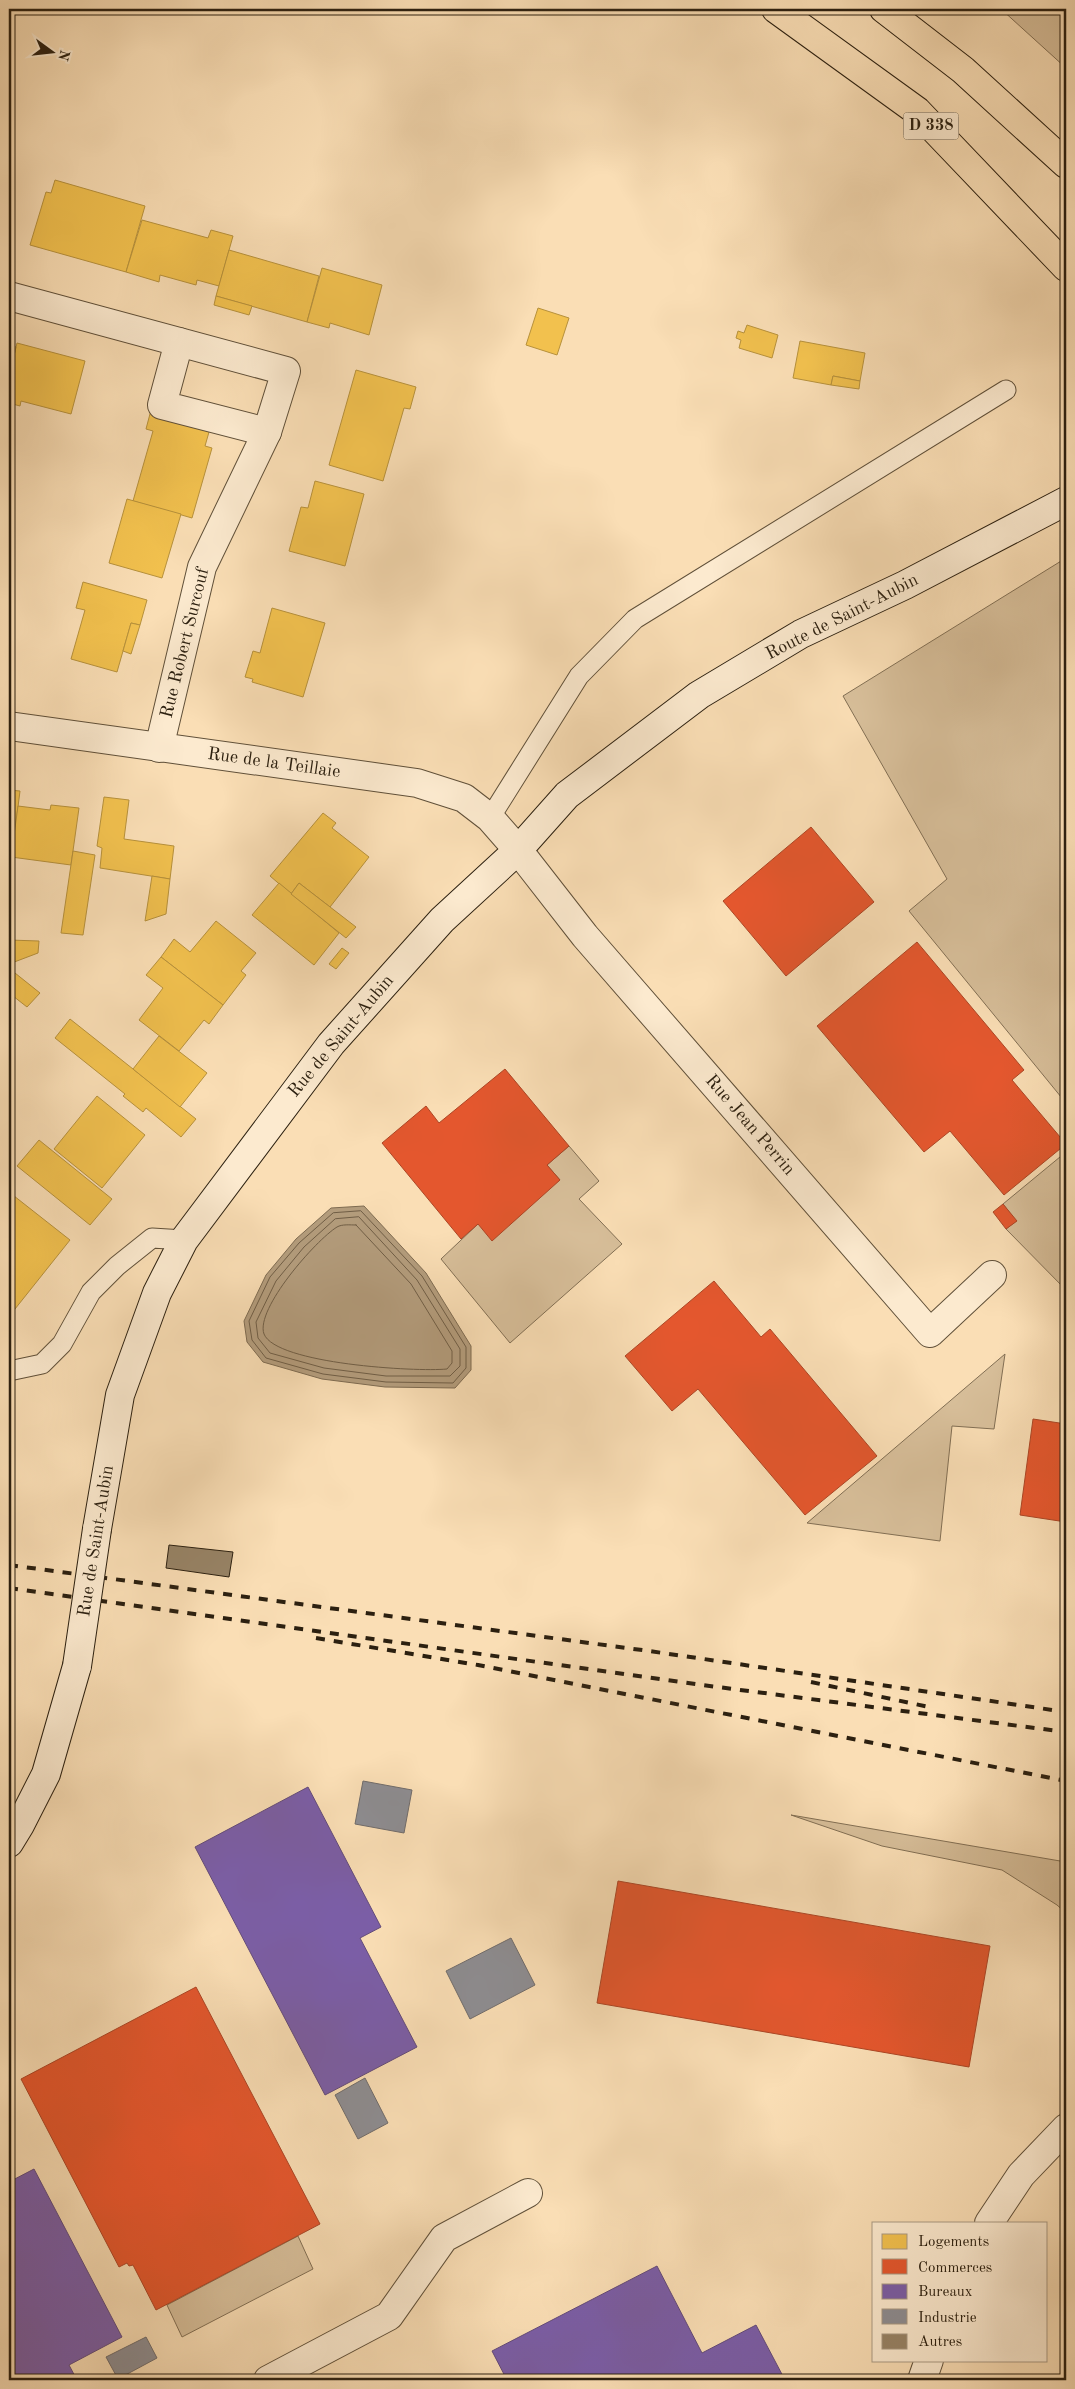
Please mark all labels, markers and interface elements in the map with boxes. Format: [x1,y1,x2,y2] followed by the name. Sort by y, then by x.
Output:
[28,28,78,78] north arrow
[55,48,72,62] text: N
[904,112,958,140] road number: D 338
[158,565,213,720] street label: Rue Robert Surcouf
[763,571,921,663] street label: Route de Saint-Aubin
[206,745,342,781] street label: Rue de la Teillaie
[285,971,397,1101] street label: Rue de Saint-Aubin
[702,1071,798,1179] street label: Rue Jean Perrin
[75,1464,117,1618] street label: Rue de Saint-Aubin
[872,2222,1048,2362] legend
[918,2235,989,2250] text: Logements
[918,2261,992,2276] text: Commerces
[918,2285,973,2300] text: Bureaux
[918,2311,977,2326] text: Industrie
[918,2335,962,2350] text: Autres

